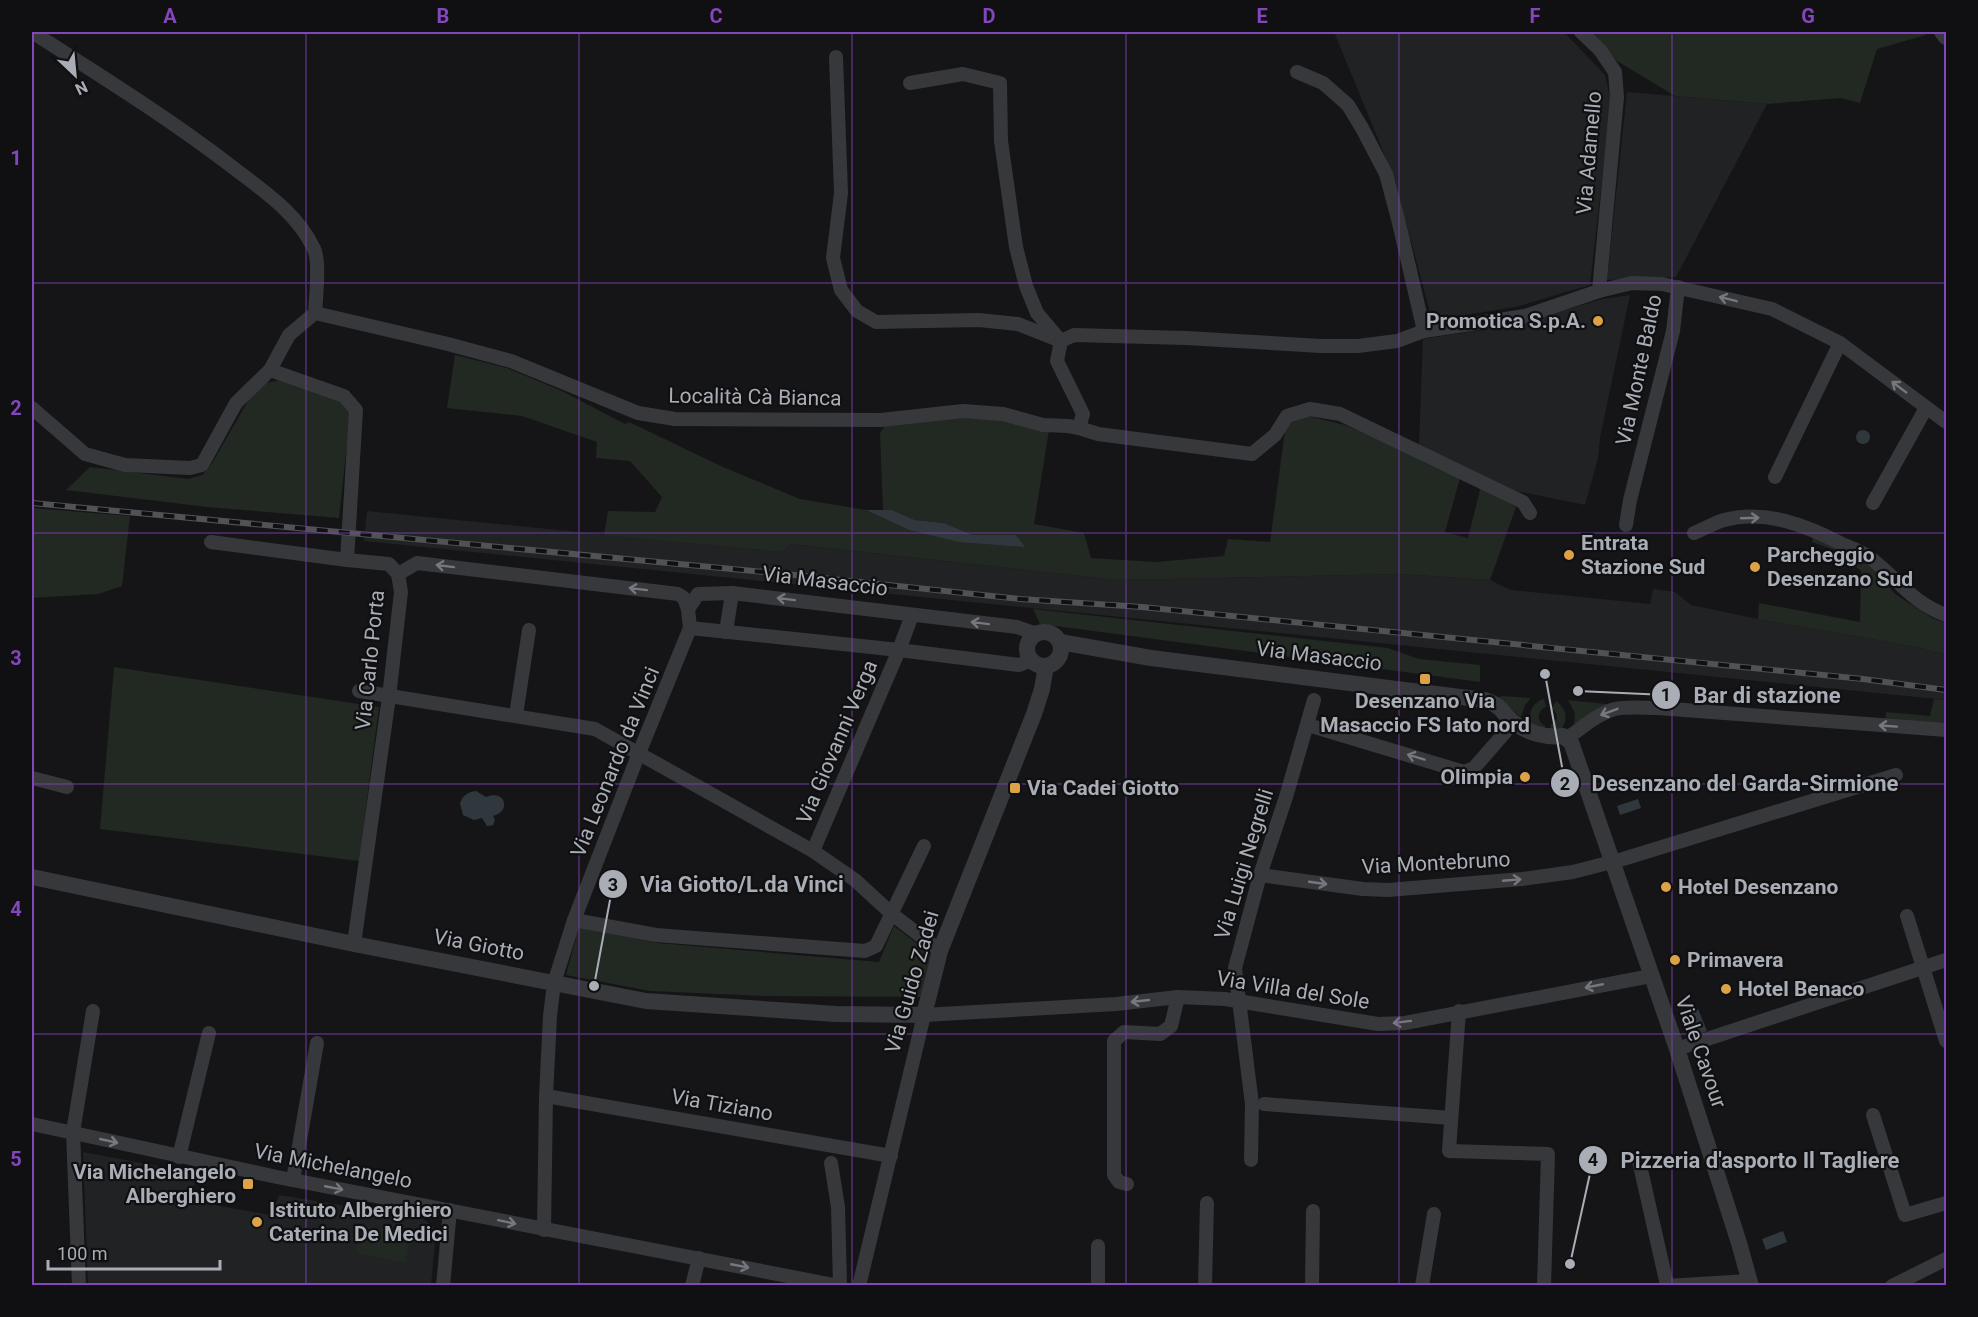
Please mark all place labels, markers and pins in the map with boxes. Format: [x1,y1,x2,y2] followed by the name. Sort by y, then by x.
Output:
[1426,309,1586,333] place label: Promotica S.p.A.
[1591,314,1605,328] marker: Promotica S.p.A.
[1581,531,1705,579] place label: Entrata Stazione Sud
[1767,543,1913,591] place label: Parcheggio Desenzano Sud
[1562,548,1576,562] marker: Entrata Stazione Sud
[1748,560,1762,574] marker: Parcheggio Desenzano Sud
[1418,672,1432,686] marker: Desenzano Via Masaccio FS lato nord
[1651,675,1852,715] callout: Bar di stazione
[1320,689,1530,737] place label: Desenzano Via Masaccio FS lato nord
[1550,763,1911,803] callout: Desenzano del Garda-Sirmione
[1441,765,1513,789] place label: Olimpia
[1518,770,1532,784] marker: Olimpia
[1027,776,1179,800] place label: Via Cadei Giotto
[1008,781,1022,795] marker: Via Cadei Giotto
[598,864,855,904] callout: Via Giotto/L.da Vinci
[1678,875,1838,899] place label: Hotel Desenzano
[1659,880,1673,894] marker: Hotel Desenzano
[1687,948,1784,972] place label: Primavera
[1668,953,1682,967] marker: Primavera
[1738,977,1865,1001] place label: Hotel Benaco
[1719,982,1733,996] marker: Hotel Benaco
[1578,1140,1911,1180] callout: Pizzeria d'asporto Il Tagliere
[73,1160,236,1208] place label: Via Michelangelo Alberghiero
[241,1177,255,1191] marker: Via Michelangelo Alberghiero
[269,1198,452,1246] place label: Istituto Alberghiero Caterina De Medici
[250,1215,264,1229] marker: Istituto Alberghiero Caterina De Medici

